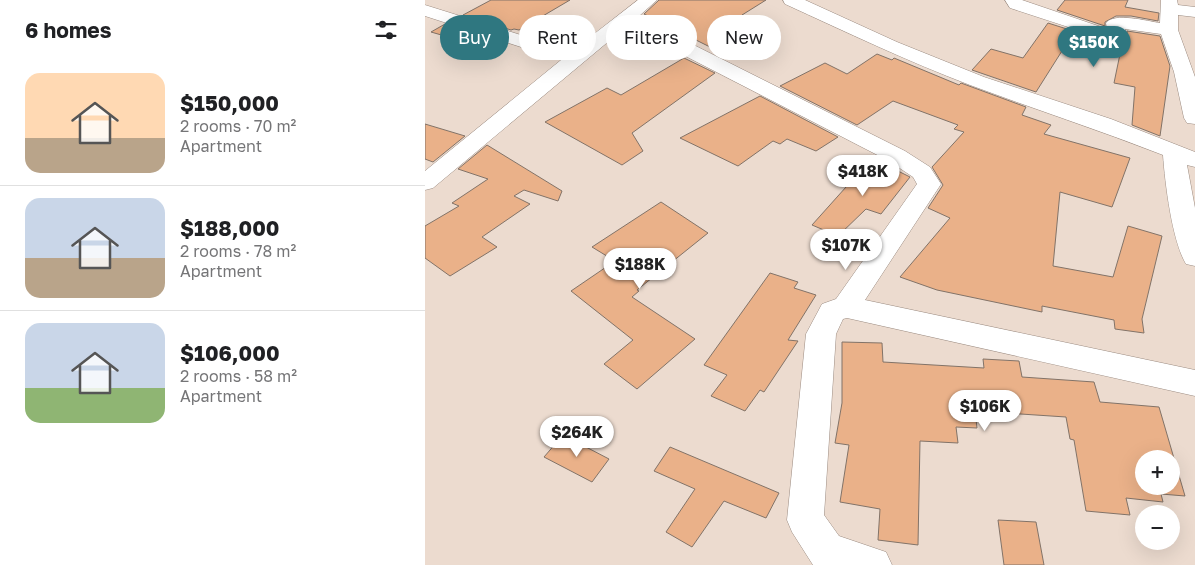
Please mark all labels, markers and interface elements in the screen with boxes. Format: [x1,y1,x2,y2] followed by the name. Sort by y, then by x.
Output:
[440,15,509,60] chip: Buy
[519,15,596,60] chip: Rent
[606,15,697,60] chip: Filters
[707,15,781,60] chip: New
[372,16,400,44] icon: filters
[25,17,111,43] text: 6 homes
[1059,26,1129,68] pin: $150K
[1069,32,1119,52] text: $150K
[180,90,279,116] text: $150,000
[65,93,125,153] icon: home
[180,116,296,136] text: 2 rooms · 70 m²
[180,136,262,156] text: Apartment
[828,154,898,197] pin: $418K
[838,161,888,181] text: $418K
[180,215,279,241] text: $188,000
[65,218,125,278] icon: home
[811,228,881,271] pin: $107K
[821,235,871,255] text: $107K
[180,241,296,261] text: 2 rooms · 78 m²
[605,248,675,290] pin: $188K
[614,254,666,274] text: $188K
[180,261,262,281] text: Apartment
[180,340,280,366] text: $106,000
[65,343,125,403] icon: home
[180,366,297,386] text: 2 rooms · 58 m²
[180,386,262,406] text: Apartment
[950,390,1020,432] pin: $106K
[959,396,1011,416] text: $106K
[542,416,612,458] pin: $264K
[551,422,603,442] text: $264K
[1135,450,1180,550] map controls
[1135,450,1180,495] button: +
[1135,505,1180,550] button: −

